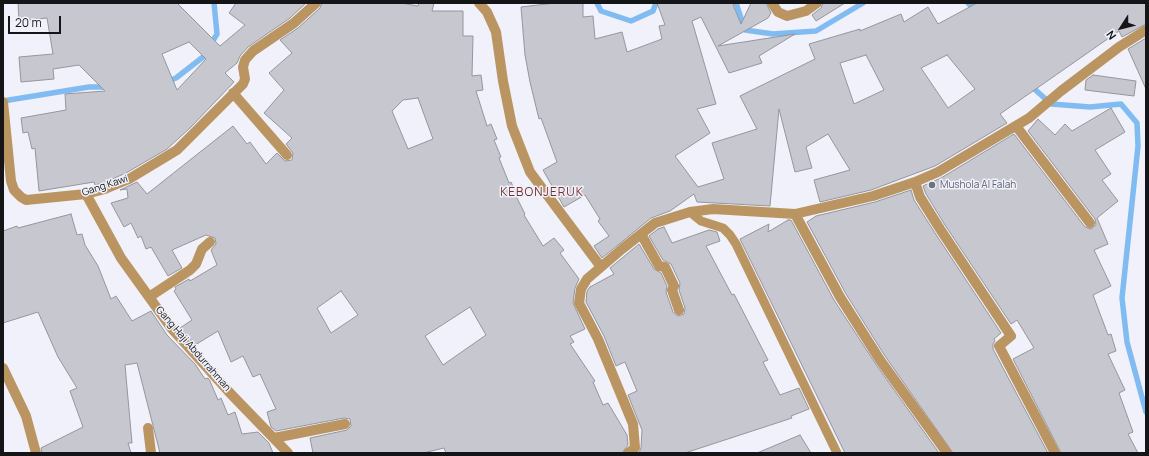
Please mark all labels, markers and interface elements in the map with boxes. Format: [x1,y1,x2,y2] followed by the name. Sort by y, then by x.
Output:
[10,8,63,34] scale bar
[1101,8,1141,48] north arrow
[15,14,42,31] text: 20 m
[1102,28,1119,43] text: N
[80,173,130,199] street label: Gang Kawi
[940,179,1016,191] place label: Mushola Al Falah
[927,180,937,190] marker: Mushola Al Falah
[500,186,584,200] district label: KEBONJERUK
[153,304,233,394] street label: Gang Haji Abdurrahman

